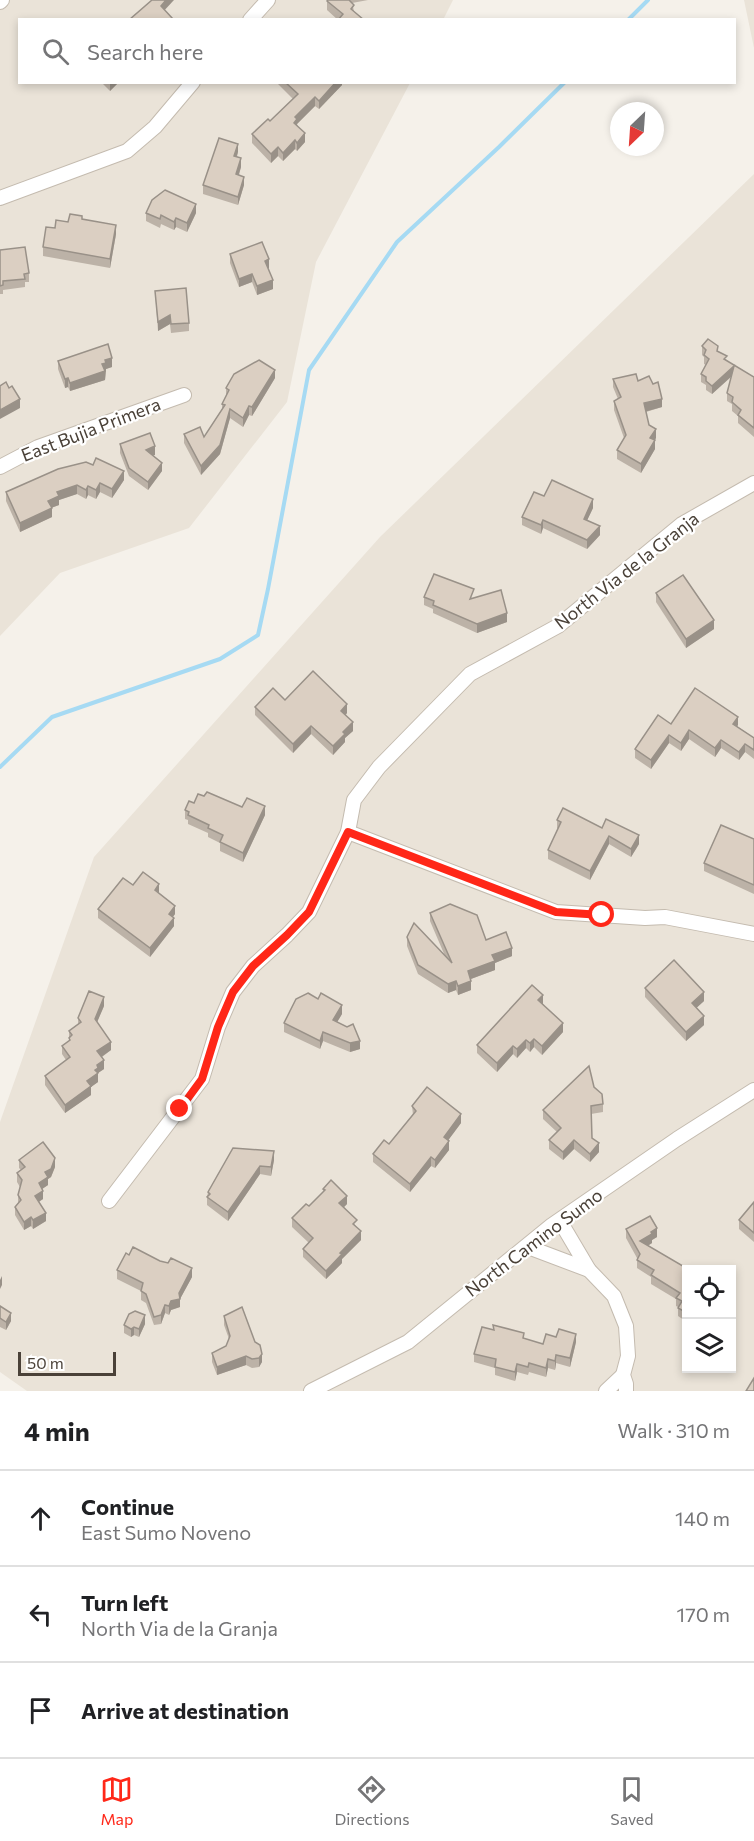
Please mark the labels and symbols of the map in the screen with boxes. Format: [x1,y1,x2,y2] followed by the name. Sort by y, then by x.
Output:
[610,102,664,156] north arrow
[18,392,163,466] street label: East Bujia Primera
[550,507,703,633] street label: North Via de la Granja
[588,901,614,927] route start
[166,1095,192,1121] route end
[460,1183,606,1301] street label: North Camino Sumo
[18,1349,116,1376] scale bar

